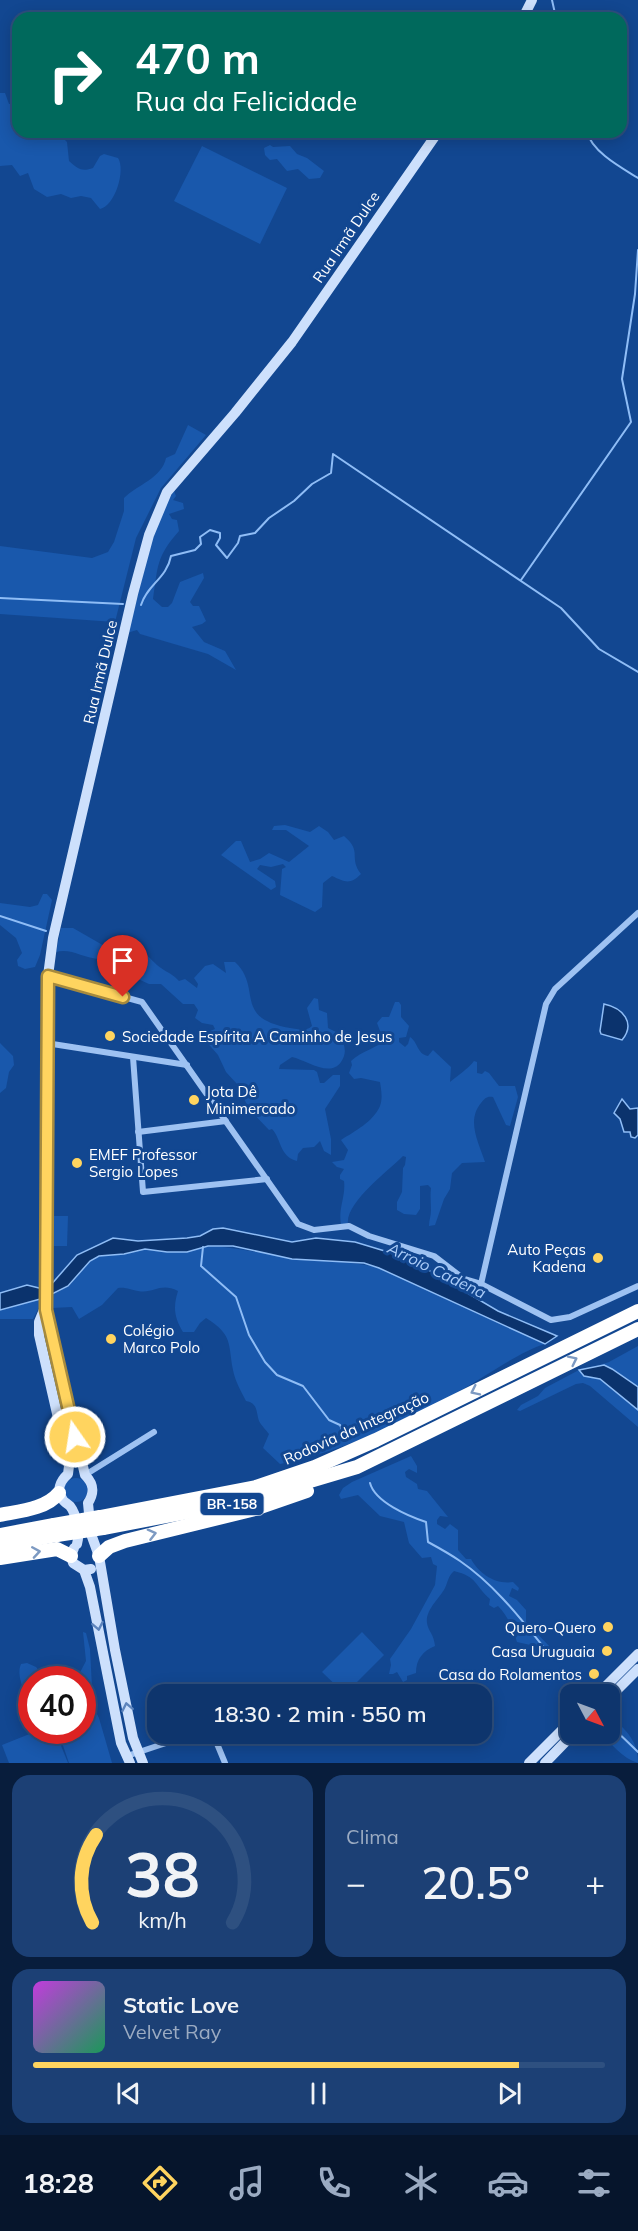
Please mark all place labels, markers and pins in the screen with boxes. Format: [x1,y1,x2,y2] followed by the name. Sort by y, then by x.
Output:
[97,935,148,997] pin
[122,1027,393,1046] place label: Sociedade Espírita A Caminho de Jesus
[103,1029,117,1043] marker: Sociedade Espírita A Caminho de Jesus
[206,1082,295,1118] place label: Jota Dê Minimercado
[187,1093,201,1107] marker: Jota Dê Minimercado
[89,1145,198,1181] place label: EMEF Professor Sergio Lopes
[70,1156,84,1170] marker: EMEF Professor Sergio Lopes
[507,1240,586,1276] place label: Auto Peças Kadena
[591,1251,605,1265] marker: Auto Peças Kadena
[123,1321,200,1357] place label: Colégio Marco Polo
[104,1332,118,1346] marker: Colégio Marco Polo
[505,1618,596,1637] place label: Quero-Quero
[601,1620,615,1634] marker: Quero-Quero
[491,1642,595,1661] place label: Casa Uruguaia
[600,1644,614,1658] marker: Casa Uruguaia
[439,1665,582,1684] place label: Casa do Rolamentos
[587,1667,601,1681] marker: Casa do Rolamentos

